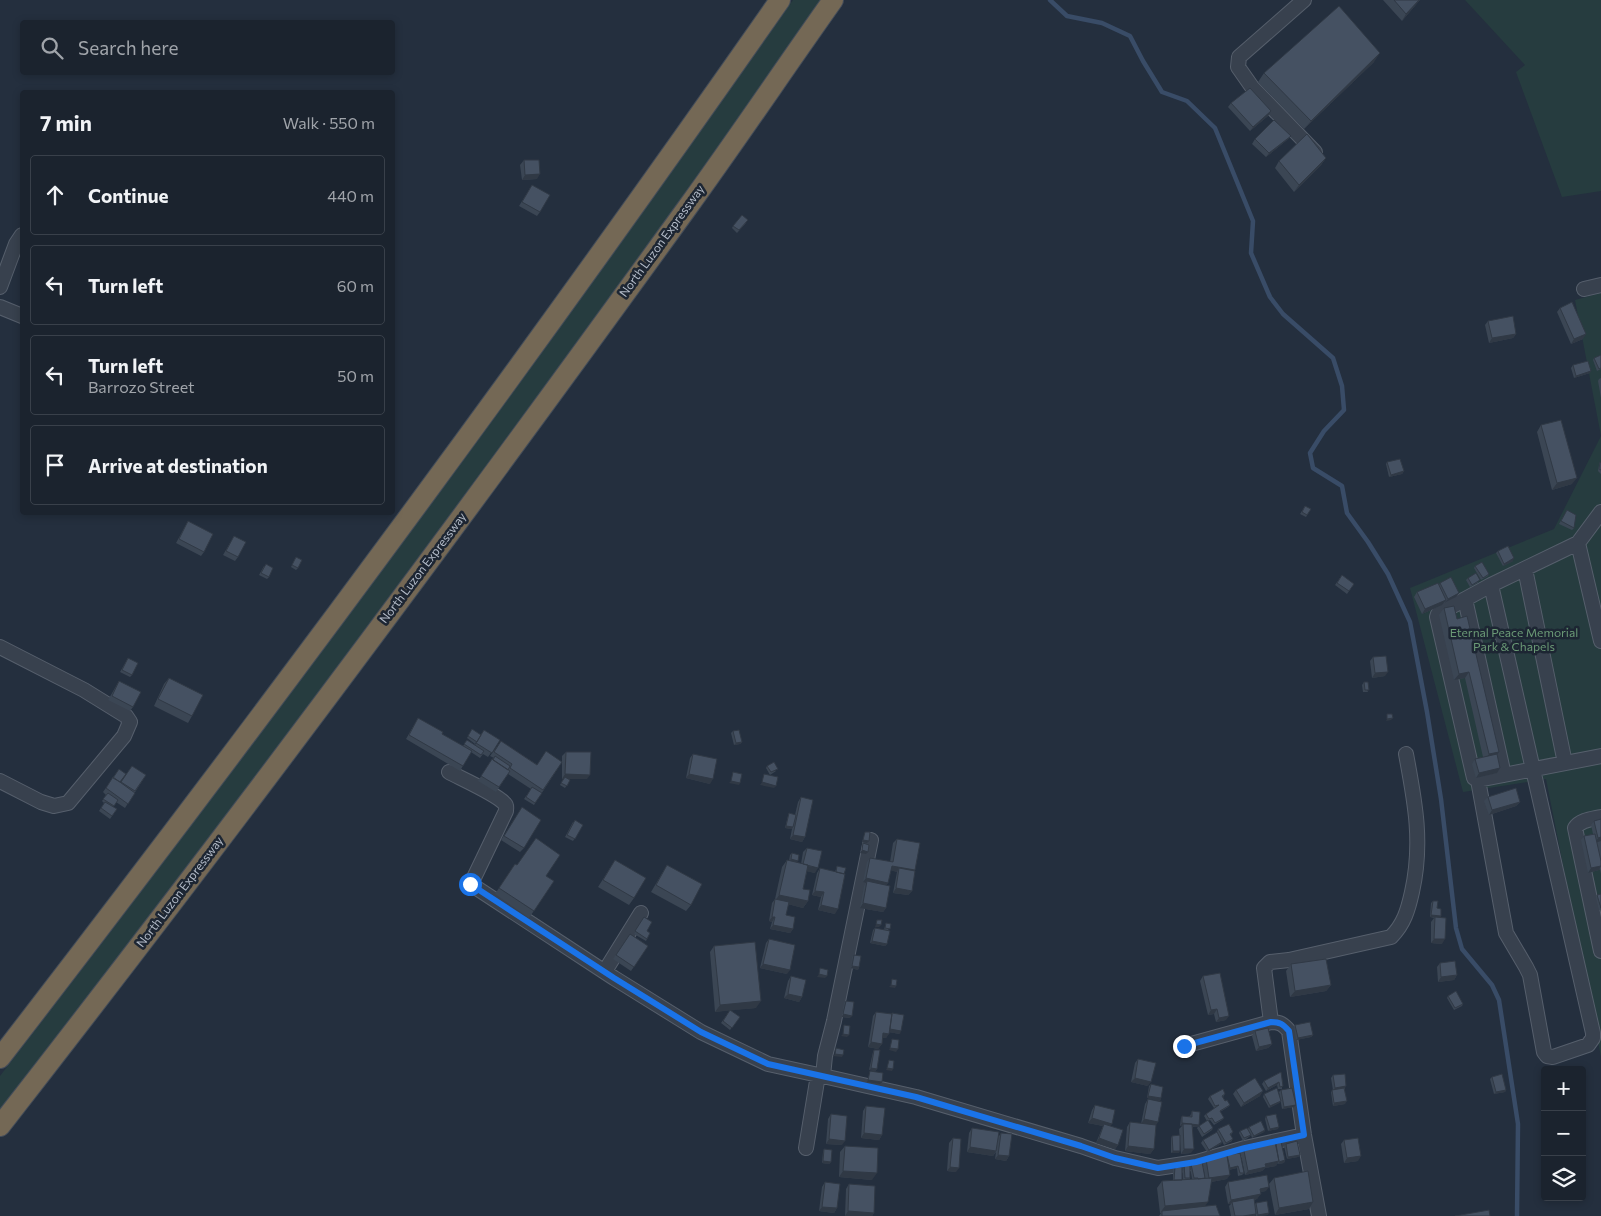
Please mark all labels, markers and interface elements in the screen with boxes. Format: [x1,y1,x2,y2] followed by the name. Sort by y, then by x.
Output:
[20,20,395,75] search box
[38,34,66,62] icon: search
[78,36,178,59] text: Search here
[40,110,92,135] text: 7 min
[283,113,375,132] text: Walk · 550 m
[41,181,69,209] icon: ahead
[616,182,707,299] street label: North Luzon Expressway
[88,184,168,207] text: Continue
[327,186,374,205] text: 440 m
[41,271,69,299] icon: left
[88,274,163,297] text: Turn left
[337,276,374,295] text: 60 m
[88,354,163,377] text: Turn left
[41,361,69,389] icon: left
[337,366,374,385] text: 50 m
[88,377,195,396] text: Barrozo Street
[41,451,69,479] icon: arrive
[88,454,268,477] text: Arrive at destination
[376,509,468,626] street label: North Luzon Expressway
[1450,625,1578,653] park label: Eternal Peace Memorial Park & Chapels
[133,833,225,950] street label: North Luzon Expressway
[459,873,482,896] route start
[1173,1035,1196,1058] route end
[1541,1066,1586,1201] map controls
[1541,1066,1586,1111] button: +
[1541,1111,1586,1156] button: −
[1541,1156,1586,1201] button: layers

